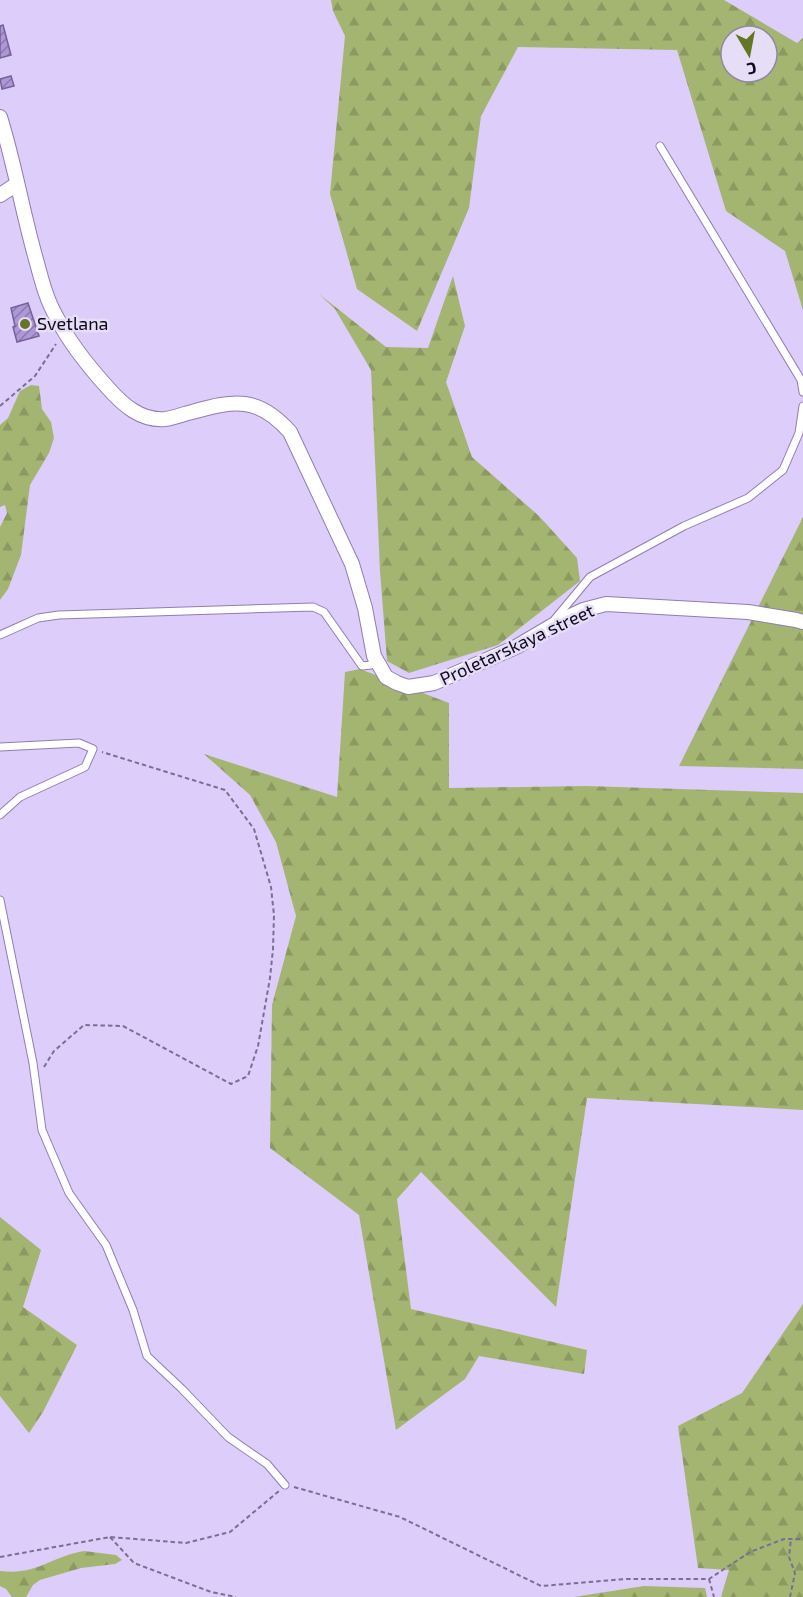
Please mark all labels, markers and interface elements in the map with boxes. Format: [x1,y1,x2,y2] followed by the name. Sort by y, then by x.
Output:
[719,24,779,84] north arrow
[745,59,758,79] text: С
[37,312,109,334] place label: Svetlana
[18,317,32,331] marker: Svetlana
[436,599,597,689] street label: Proletarskaya street

